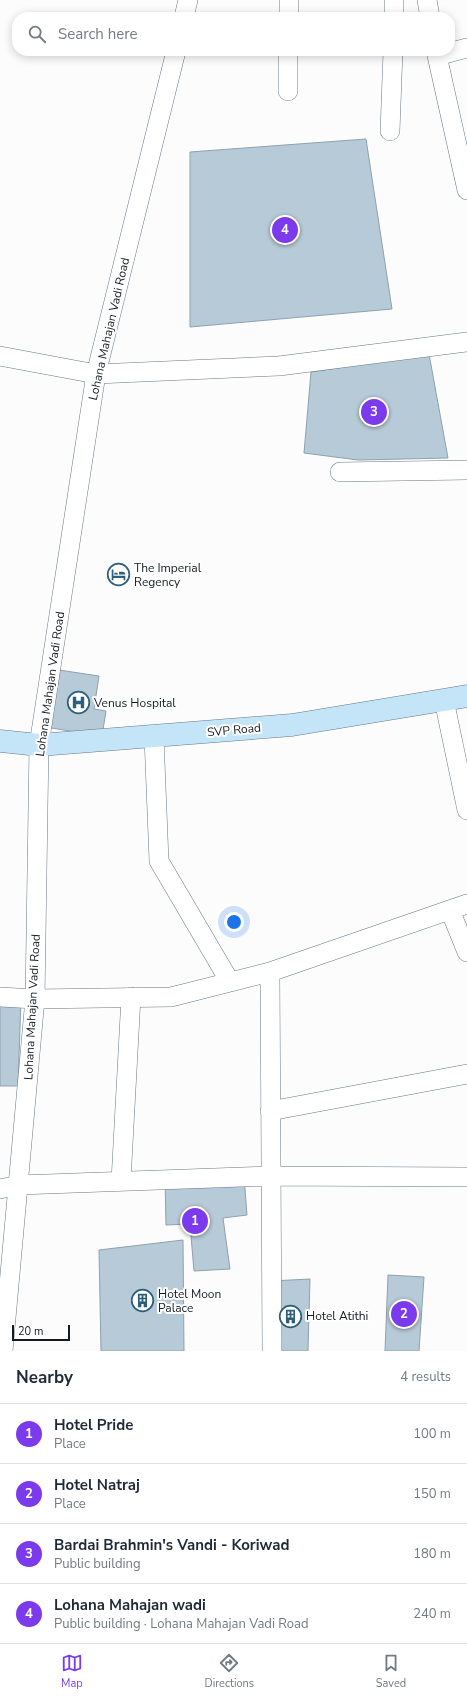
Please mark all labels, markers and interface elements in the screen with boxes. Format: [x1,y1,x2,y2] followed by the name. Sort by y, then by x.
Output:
[12,12,455,56] search box
[26,23,48,45] icon: search
[58,24,138,44] text: Search here
[272,215,298,245] pin: 4
[85,256,133,402] street label: Lohana Mahajan Vadi Road
[361,397,387,427] pin: 3
[134,560,202,590] place label: The Imperial Regency
[106,562,132,588] hotel icon: The Imperial Regency
[32,611,68,757] street label: Lohana Mahajan Vadi Road
[66,690,92,716] hospital icon: Venus Hospital
[93,695,176,711] place label: Venus Hospital
[206,720,262,740] street label: SVP Road
[224,912,244,932] your location
[20,934,44,1080] street label: Lohana Mahajan Vadi Road
[182,1206,208,1236] pin: 1
[158,1286,221,1316] place label: Hotel Moon Palace
[129,1288,155,1314] building icon: Hotel Moon Palace
[391,1299,417,1329] pin: 2
[277,1303,303,1329] building icon: Hotel Atithi
[306,1308,368,1324] place label: Hotel Atithi
[12,1323,70,1342] scale bar
[18,1324,43,1339] text: 20 m
[16,1366,73,1389] text: Nearby
[400,1368,451,1386] text: 4 results
[54,1415,133,1435] text: Hotel Pride
[25,1425,33,1443] text: 1
[413,1425,451,1443] text: 100 m
[54,1435,86,1453] text: Place
[54,1475,140,1495] text: Hotel Natraj
[25,1485,33,1503] text: 2
[413,1485,451,1503] text: 150 m
[54,1495,86,1513] text: Place
[54,1535,289,1555] text: Bardai Brahmin's Vandi - Koriwad
[25,1545,33,1563] text: 3
[413,1545,451,1563] text: 180 m
[54,1555,141,1573] text: Public building
[54,1595,206,1615] text: Lohana Mahajan wadi
[25,1605,33,1623] text: 4
[413,1605,451,1623] text: 240 m
[54,1615,309,1633] text: Public building · Lohana Mahajan Vadi Road
[61,1652,83,1691] tab: Map
[205,1652,254,1691] tab: Directions
[376,1652,406,1691] tab: Saved

